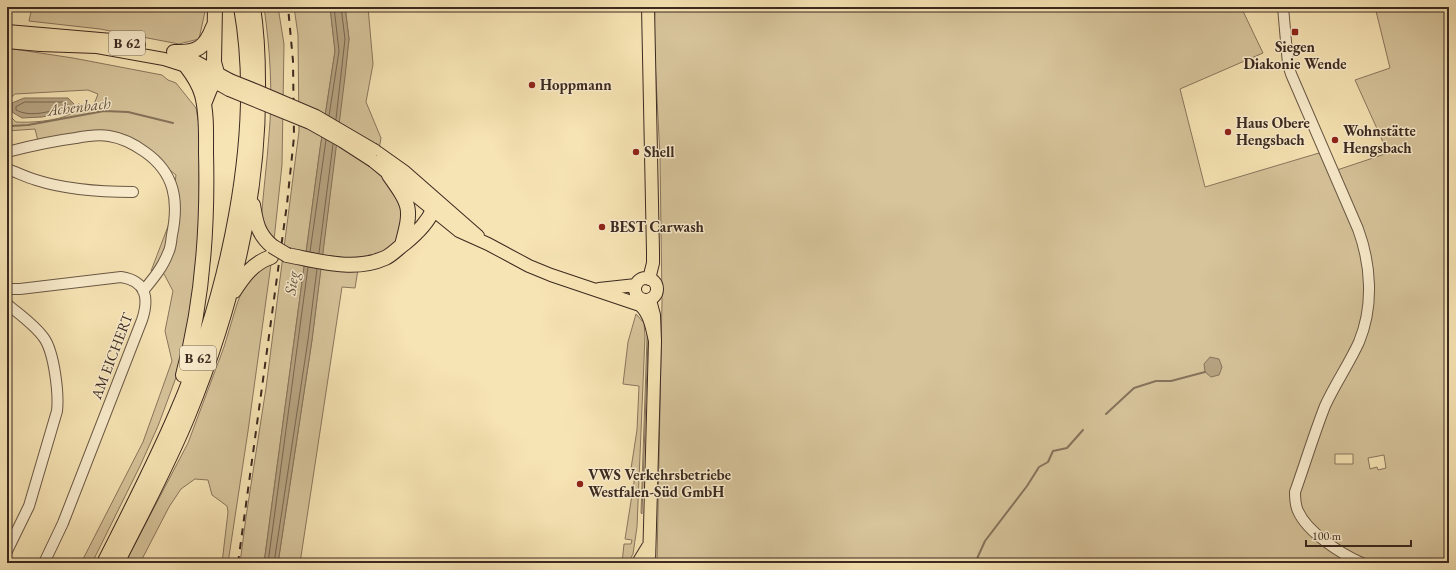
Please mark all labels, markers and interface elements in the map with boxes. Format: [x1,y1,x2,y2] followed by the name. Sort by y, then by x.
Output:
[1290,27,1300,37] marker: Siegen Diakonie Wende
[109,31,145,55] road number: B 62
[1243,37,1347,73] place label: Siegen Diakonie Wende
[540,75,612,94] place label: Hoppmann
[527,80,537,90] marker: Hoppmann
[45,92,112,121] water label: Achenbach
[1236,113,1310,149] place label: Haus Obere Hengsbach
[1343,121,1416,157] place label: Wohnstätte Hengsbach
[1223,127,1233,137] marker: Haus Obere Hengsbach
[1330,135,1340,145] marker: Wohnstätte Hengsbach
[644,142,675,161] place label: Shell
[631,147,641,157] marker: Shell
[610,217,705,236] place label: BEST Carwash
[597,222,607,232] marker: BEST Carwash
[279,268,304,297] water label: Sieg
[86,309,137,403] street label: AM EICHERT
[180,346,216,370] road number: B 62
[588,465,731,501] place label: VWS Verkehrsbetriebe Westfalen-Süd GmbH
[575,479,585,489] marker: VWS Verkehrsbetriebe Westfalen-Süd GmbH
[1306,522,1411,548] scale bar
[1312,528,1342,544] text: 100 m

